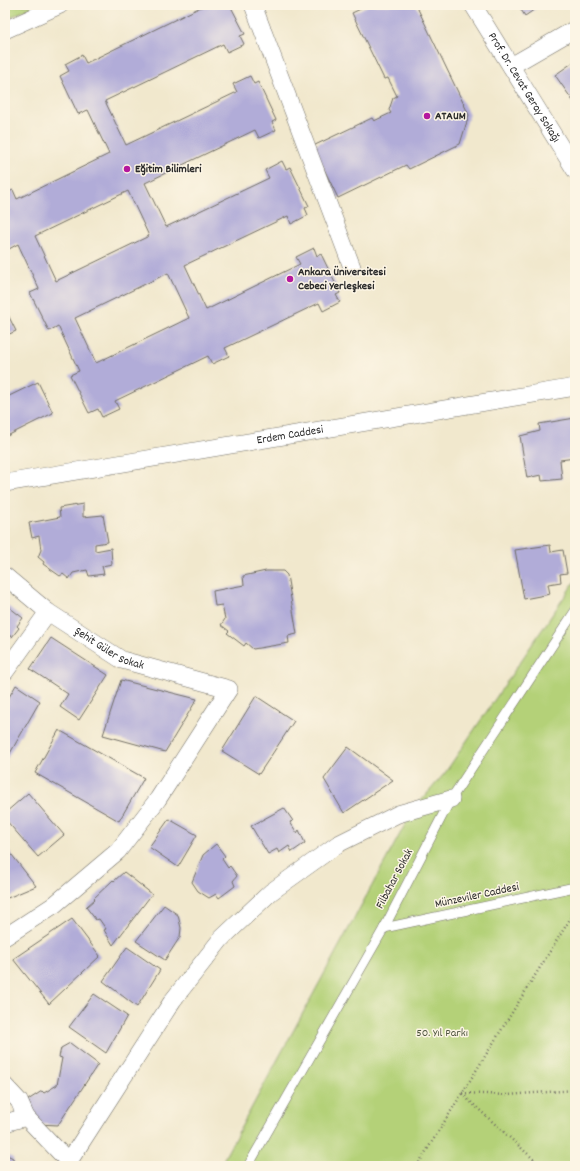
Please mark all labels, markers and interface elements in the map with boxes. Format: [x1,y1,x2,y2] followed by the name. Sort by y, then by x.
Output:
[484,29,564,146] street label: Prof. Dr. Cevat Geray Sokağı
[435,108,466,125] place label: ATAUM
[422,111,432,121] marker: ATAUM
[135,161,202,178] place label: Eğitim Bilimleri
[122,164,132,174] marker: Eğitim Bilimleri
[298,264,386,295] place label: Ankara Üniversitesi Cebeci Yerleşkesi
[285,274,295,284] marker: Ankara Üniversitesi Cebeci Yerleşkesi
[255,421,325,449] street label: Erdem Caddesi
[71,623,146,674] street label: Şehit Güler Sokak
[372,846,418,912] street label: Filbahar Sokak
[433,879,521,913] street label: Münzeviler Caddesi
[416,1025,468,1042] park label: 50. Yıl Parkı

